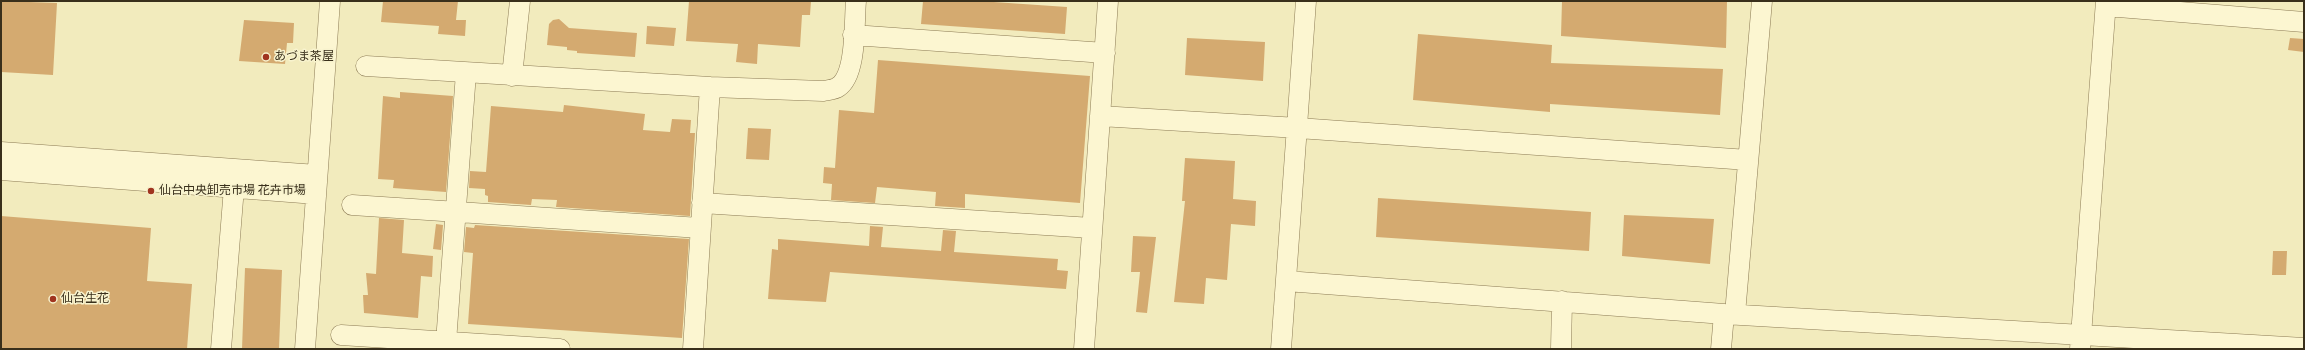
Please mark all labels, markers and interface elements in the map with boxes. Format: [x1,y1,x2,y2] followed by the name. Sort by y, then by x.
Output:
[274,50,334,64] place label: あづま茶屋
[261,52,271,62] marker: あづま茶屋
[159,184,306,198] place label: 仙台中央卸売市場 花卉市場
[146,186,156,196] marker: 仙台中央卸売市場 花卉市場
[61,292,109,306] place label: 仙台生花
[48,294,58,304] marker: 仙台生花

